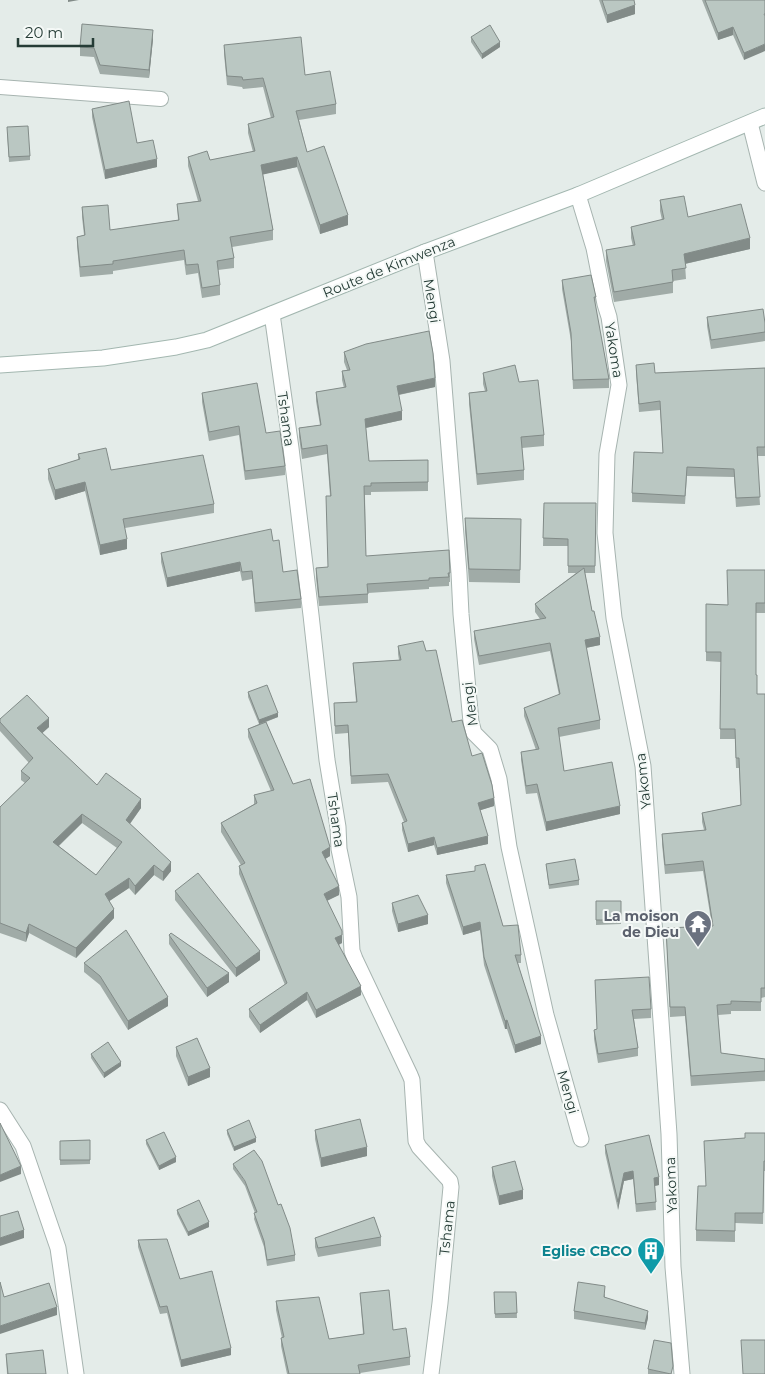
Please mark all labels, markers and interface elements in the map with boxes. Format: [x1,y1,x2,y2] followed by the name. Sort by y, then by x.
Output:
[18,15,92,47] scale bar
[25,23,63,42] text: 20 m
[320,232,458,302] street label: Route de Kimwenza
[420,278,444,324] street label: Mengi
[601,321,627,379] street label: Yakoma
[273,390,299,448] street label: Tshama
[458,681,482,727] street label: Mengi
[631,752,655,810] street label: Yakoma
[323,791,349,849] street label: Tshama
[603,907,679,941] place label: La moison de Dieu
[683,909,713,948] temple icon: La moison de Dieu
[553,1068,583,1116] street label: Mengi
[661,1157,681,1213] street label: Yakoma
[435,1200,459,1256] street label: Tshama
[636,1236,666,1275] building icon: Eglise CBCO
[542,1242,632,1260] place label: Eglise CBCO

